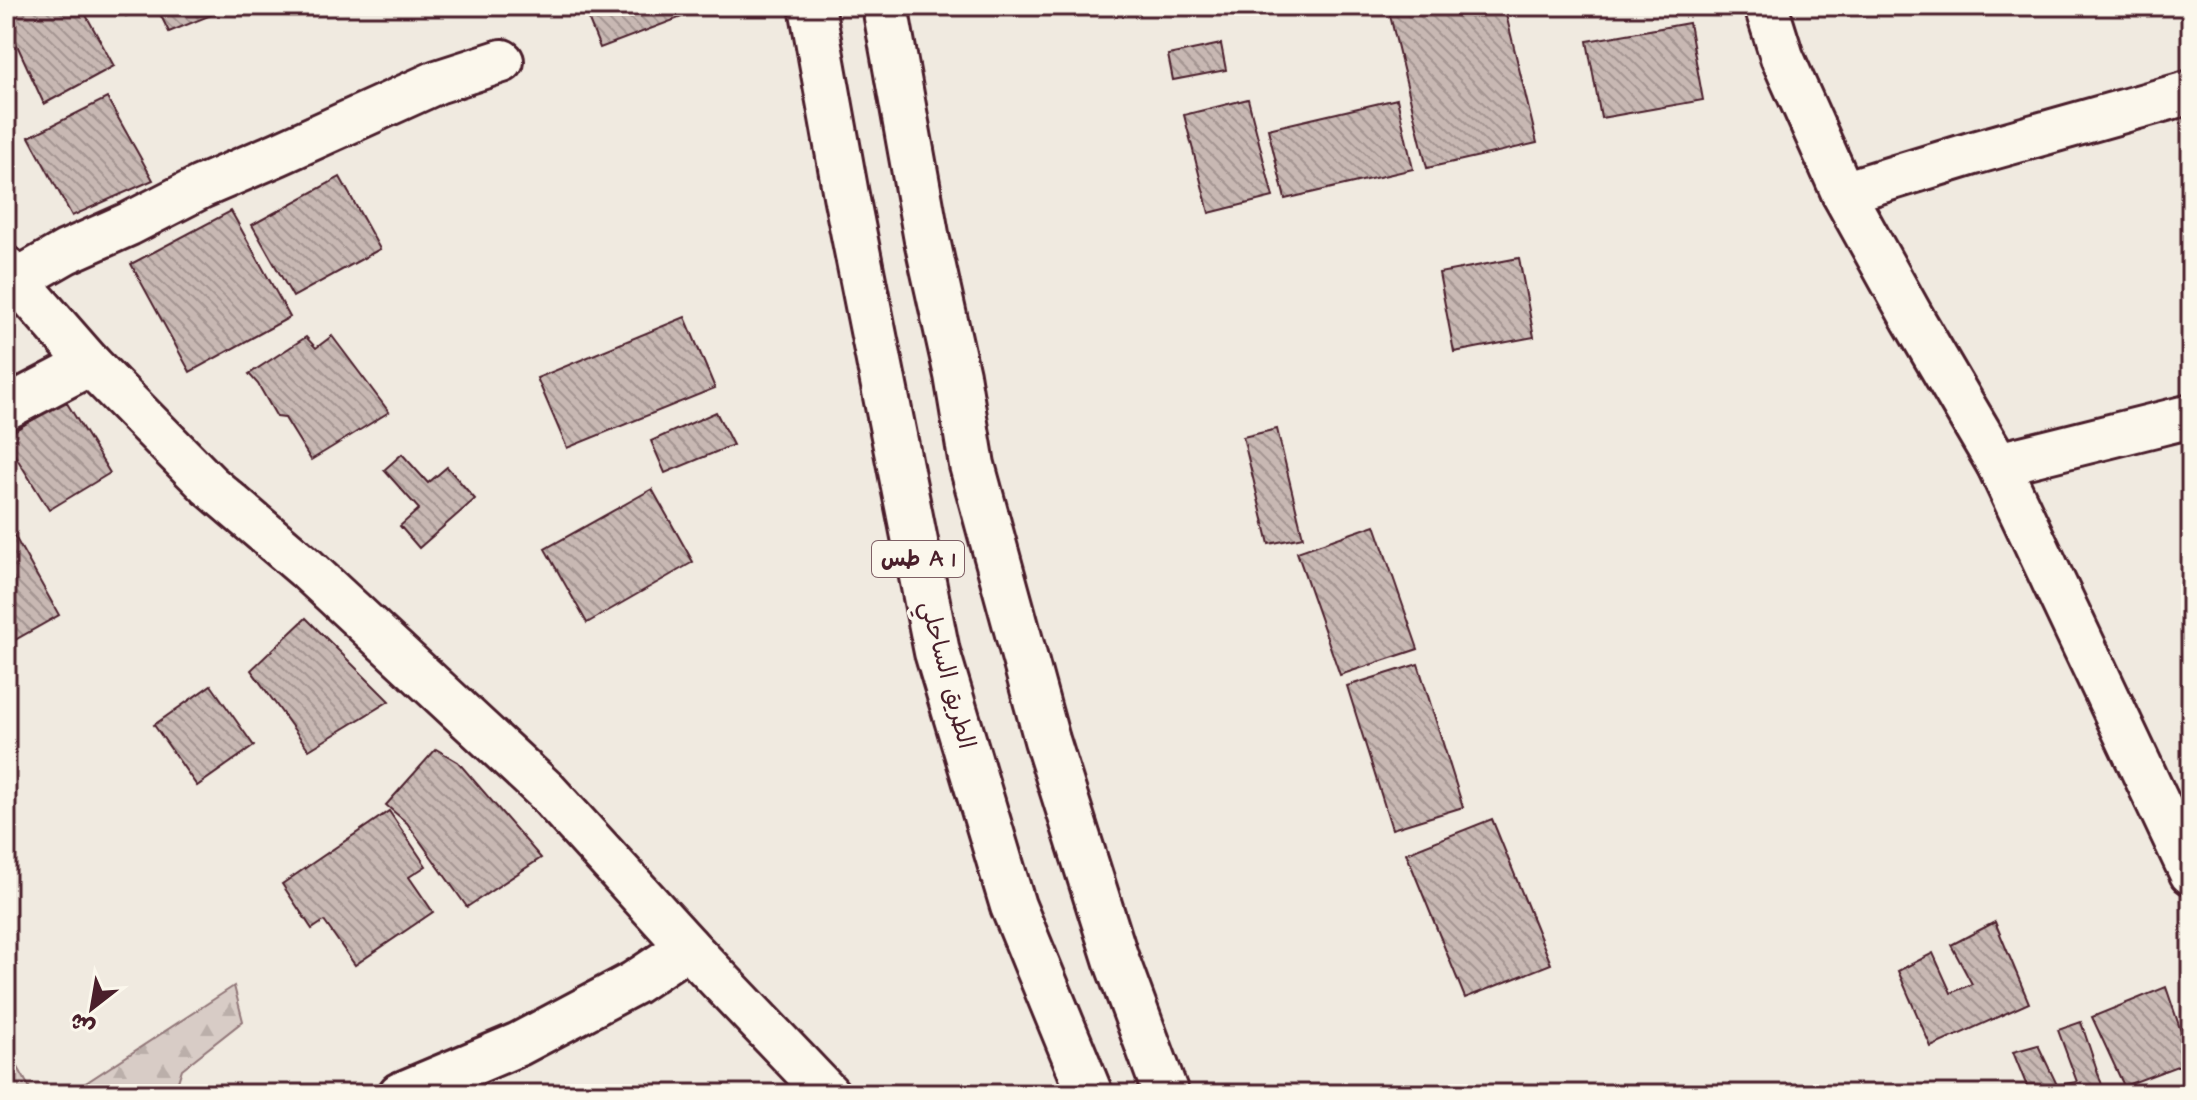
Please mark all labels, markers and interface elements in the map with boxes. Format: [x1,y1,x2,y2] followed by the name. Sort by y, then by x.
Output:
[872,541,964,577] road number: طس A 1
[908,597,983,754] street label: الطريق الساحلي
[52,968,132,1048] north arrow
[64,1004,101,1043] text: ش

